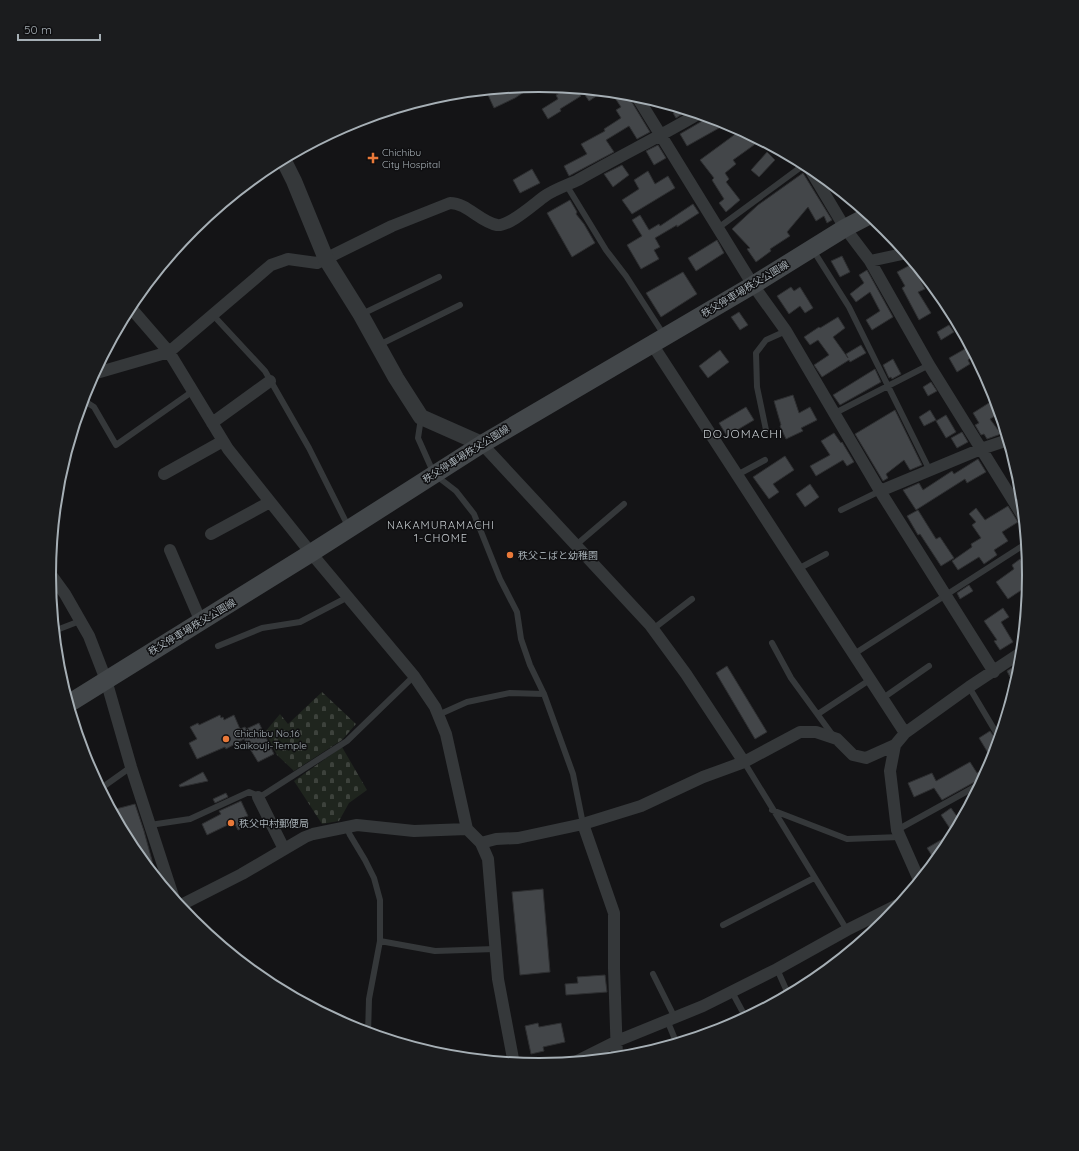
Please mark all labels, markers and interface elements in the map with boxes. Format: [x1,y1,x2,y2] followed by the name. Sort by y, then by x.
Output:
[18,16,100,42] scale bar
[24,22,52,37] text: 50 m
[382,146,440,171] place label: Chichibu City Hospital
[367,152,379,164] marker: Chichibu City Hospital
[699,258,791,320] street label: 秩父停車場秩父公園線
[420,422,512,486] street label: 秩父停車場秩父公園線
[703,426,783,441] district label: DOJOMACHI
[387,518,495,545] district label: NAKAMURAMACHI 1-CHOME
[518,549,598,562] place label: 秩父こばと幼稚園
[505,550,515,560] marker: 秩父こばと幼稚園
[146,596,238,658] street label: 秩父停車場秩父公園線
[234,727,307,752] place label: Chichibu No.16 Saikouji-Temple
[221,734,231,744] marker: Chichibu No.16 Saikouji-Temple
[239,817,309,830] place label: 秩父中村郵便局
[226,818,236,828] marker: 秩父中村郵便局

